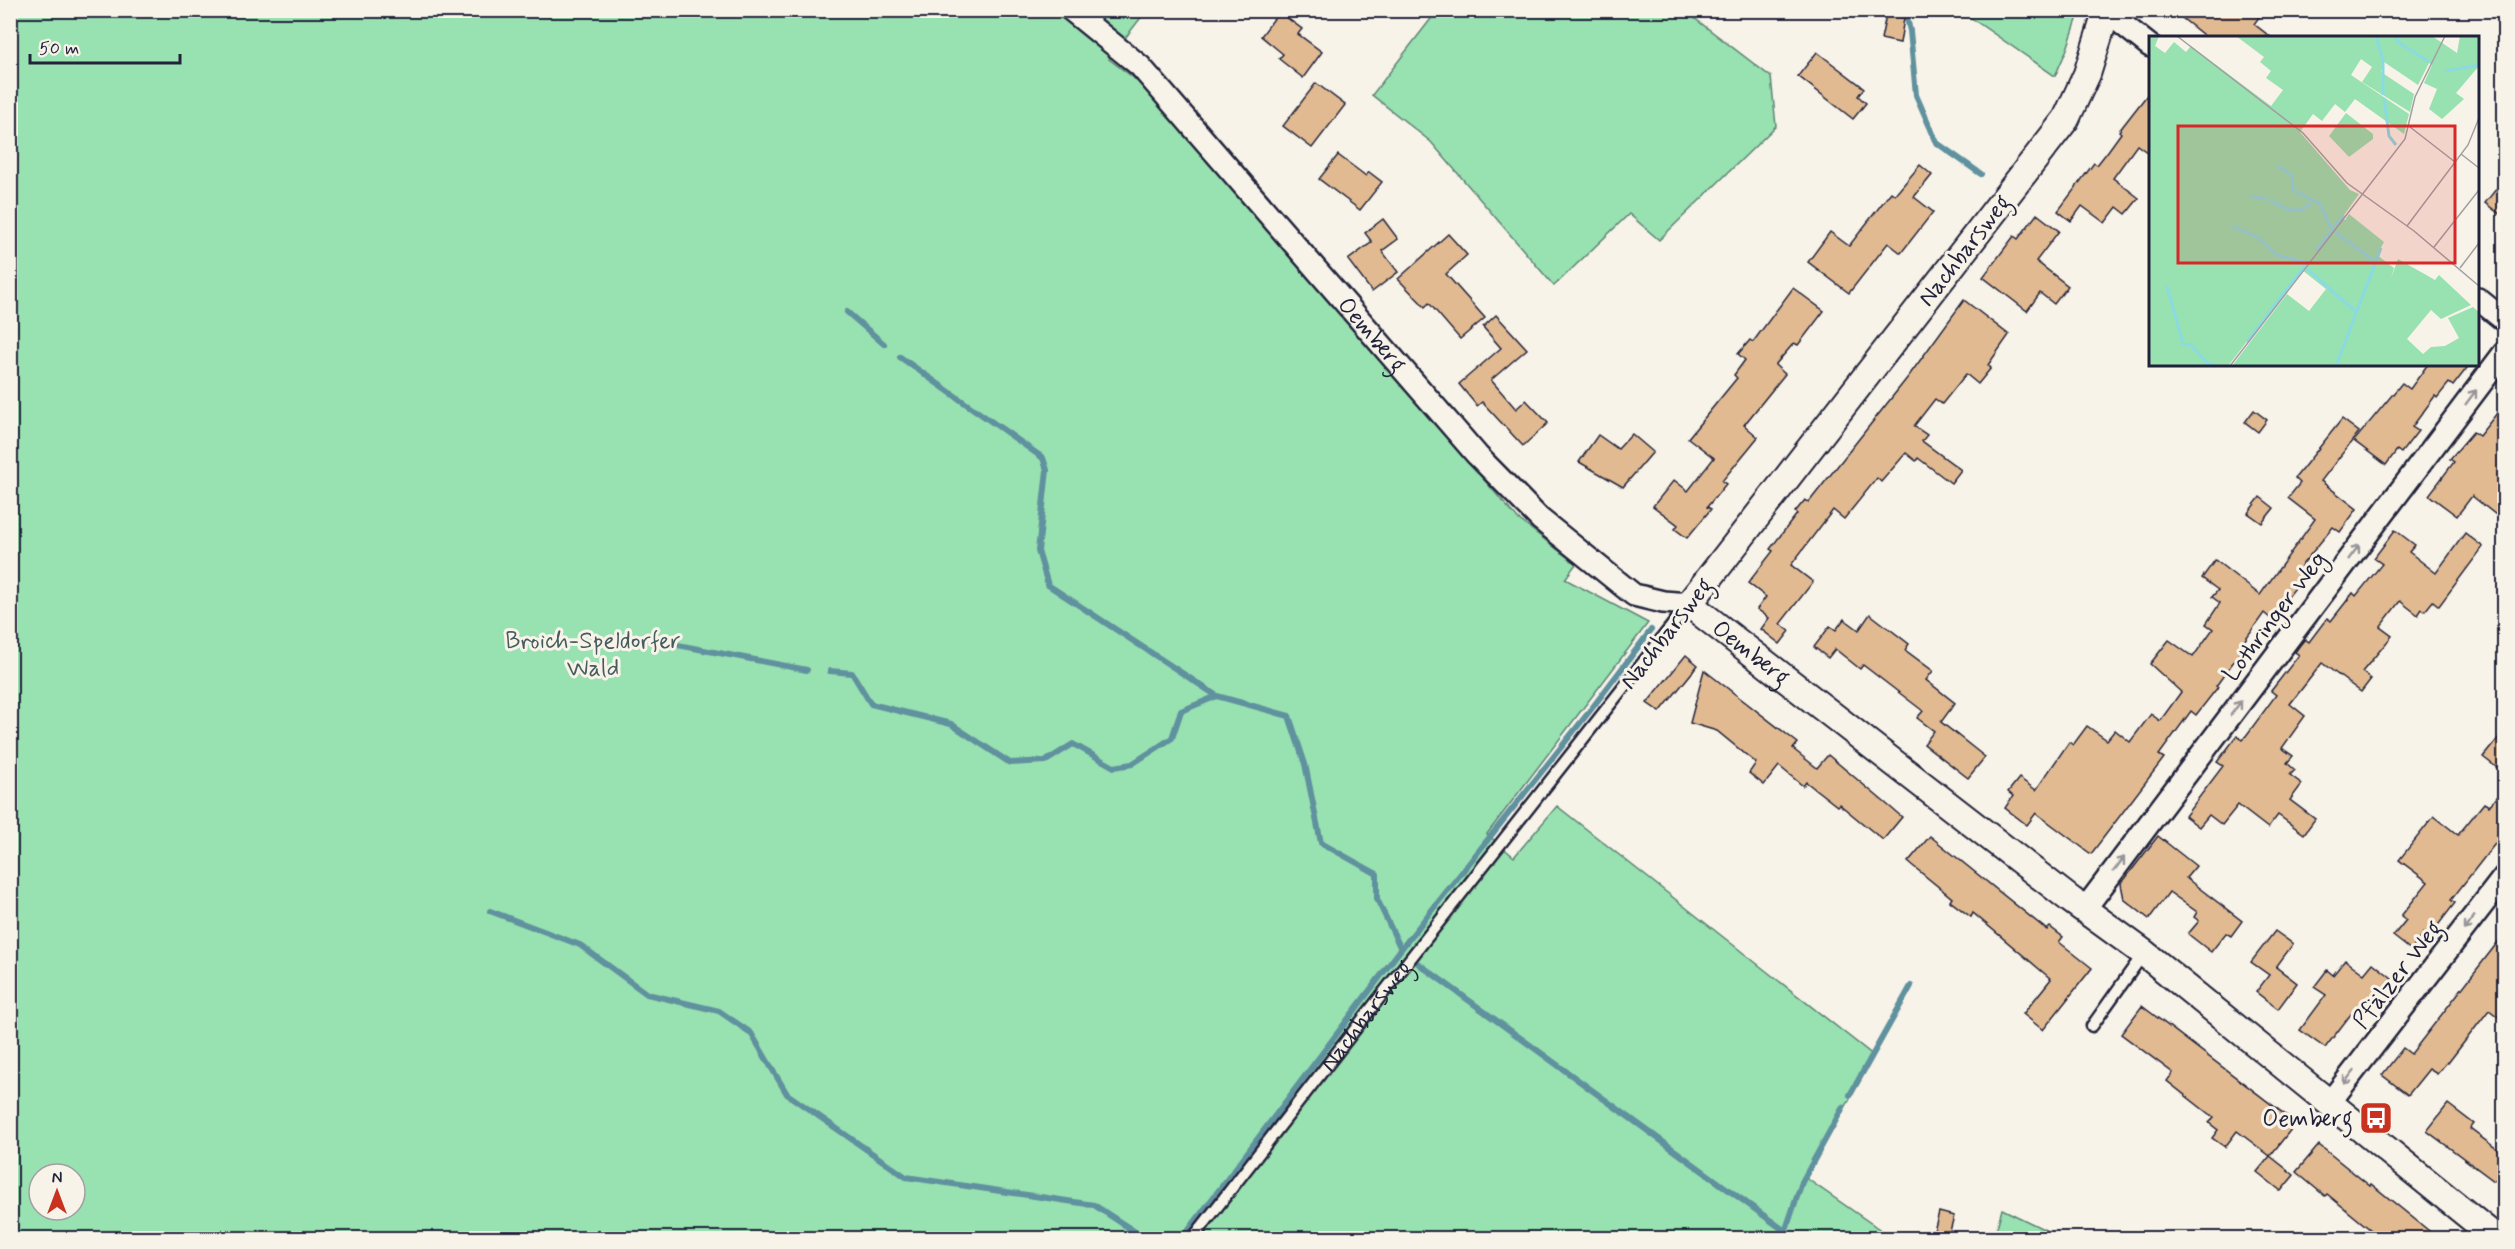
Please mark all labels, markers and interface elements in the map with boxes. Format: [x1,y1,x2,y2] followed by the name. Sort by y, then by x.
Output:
[30,27,180,65] scale bar
[2149,36,2479,366] inset map
[39,37,79,61] text: 50 m
[1912,189,2021,315] street label: Nachbarsweg
[1330,291,1413,382] street label: Oemberg
[2465,389,2478,405] one-way arrow
[2348,545,2360,561] one-way arrow
[2216,546,2336,689] street label: Lothringer Weg
[1614,572,1723,698] street label: Nachbarsweg
[1705,614,1796,696] street label: Oemberg
[505,626,681,685] park label: Broich-Speldorfer Wald
[2230,700,2243,716] one-way arrow
[2113,856,2125,872] one-way arrow
[2346,914,2453,1037] street label: Pfälzer Weg
[2462,915,2475,931] one-way arrow
[1314,954,1423,1079] street label: Nachbarsweg
[2343,1069,2356,1085] one-way arrow
[2358,1100,2394,1136] bus stop icon: Oemberg
[2262,1104,2353,1138] place label: Oemberg
[27,1162,87,1222] north arrow
[52,1168,62,1189] text: N

